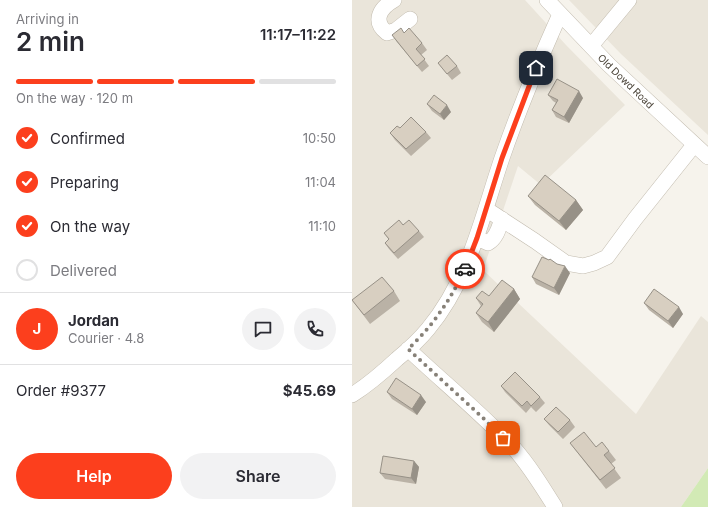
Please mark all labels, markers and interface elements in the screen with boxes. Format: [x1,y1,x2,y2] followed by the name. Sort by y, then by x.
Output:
[16,11,79,27] text: Arriving in
[260,25,336,44] text: 11:17–11:22
[16,26,85,57] text: 2 min
[519,51,553,85] pin
[596,51,656,111] street label: Old Dowd Road
[525,57,547,79] icon: home
[16,90,133,106] text: On the way · 120 m
[16,127,38,149] icon: check
[50,129,125,148] text: Confirmed
[303,130,336,146] text: 10:50
[16,171,38,193] icon: check
[50,173,119,192] text: Preparing
[305,174,336,190] text: 11:04
[16,215,38,237] icon: check
[50,217,130,236] text: On the way
[308,218,336,234] text: 11:10
[445,249,485,289] courier
[454,258,476,280] icon: car
[50,261,117,280] text: Delivered
[242,308,284,350] button: chat
[294,308,336,350] button: phone
[68,311,119,330] text: Jordan
[33,319,41,338] text: J
[68,330,144,346] text: Courier · 4.8
[16,381,106,400] text: Order #9377
[283,381,336,400] text: $45.69
[486,421,520,455] pin
[492,427,514,449] icon: bag
[16,453,172,499] button: Help
[180,453,336,499] button: Share

